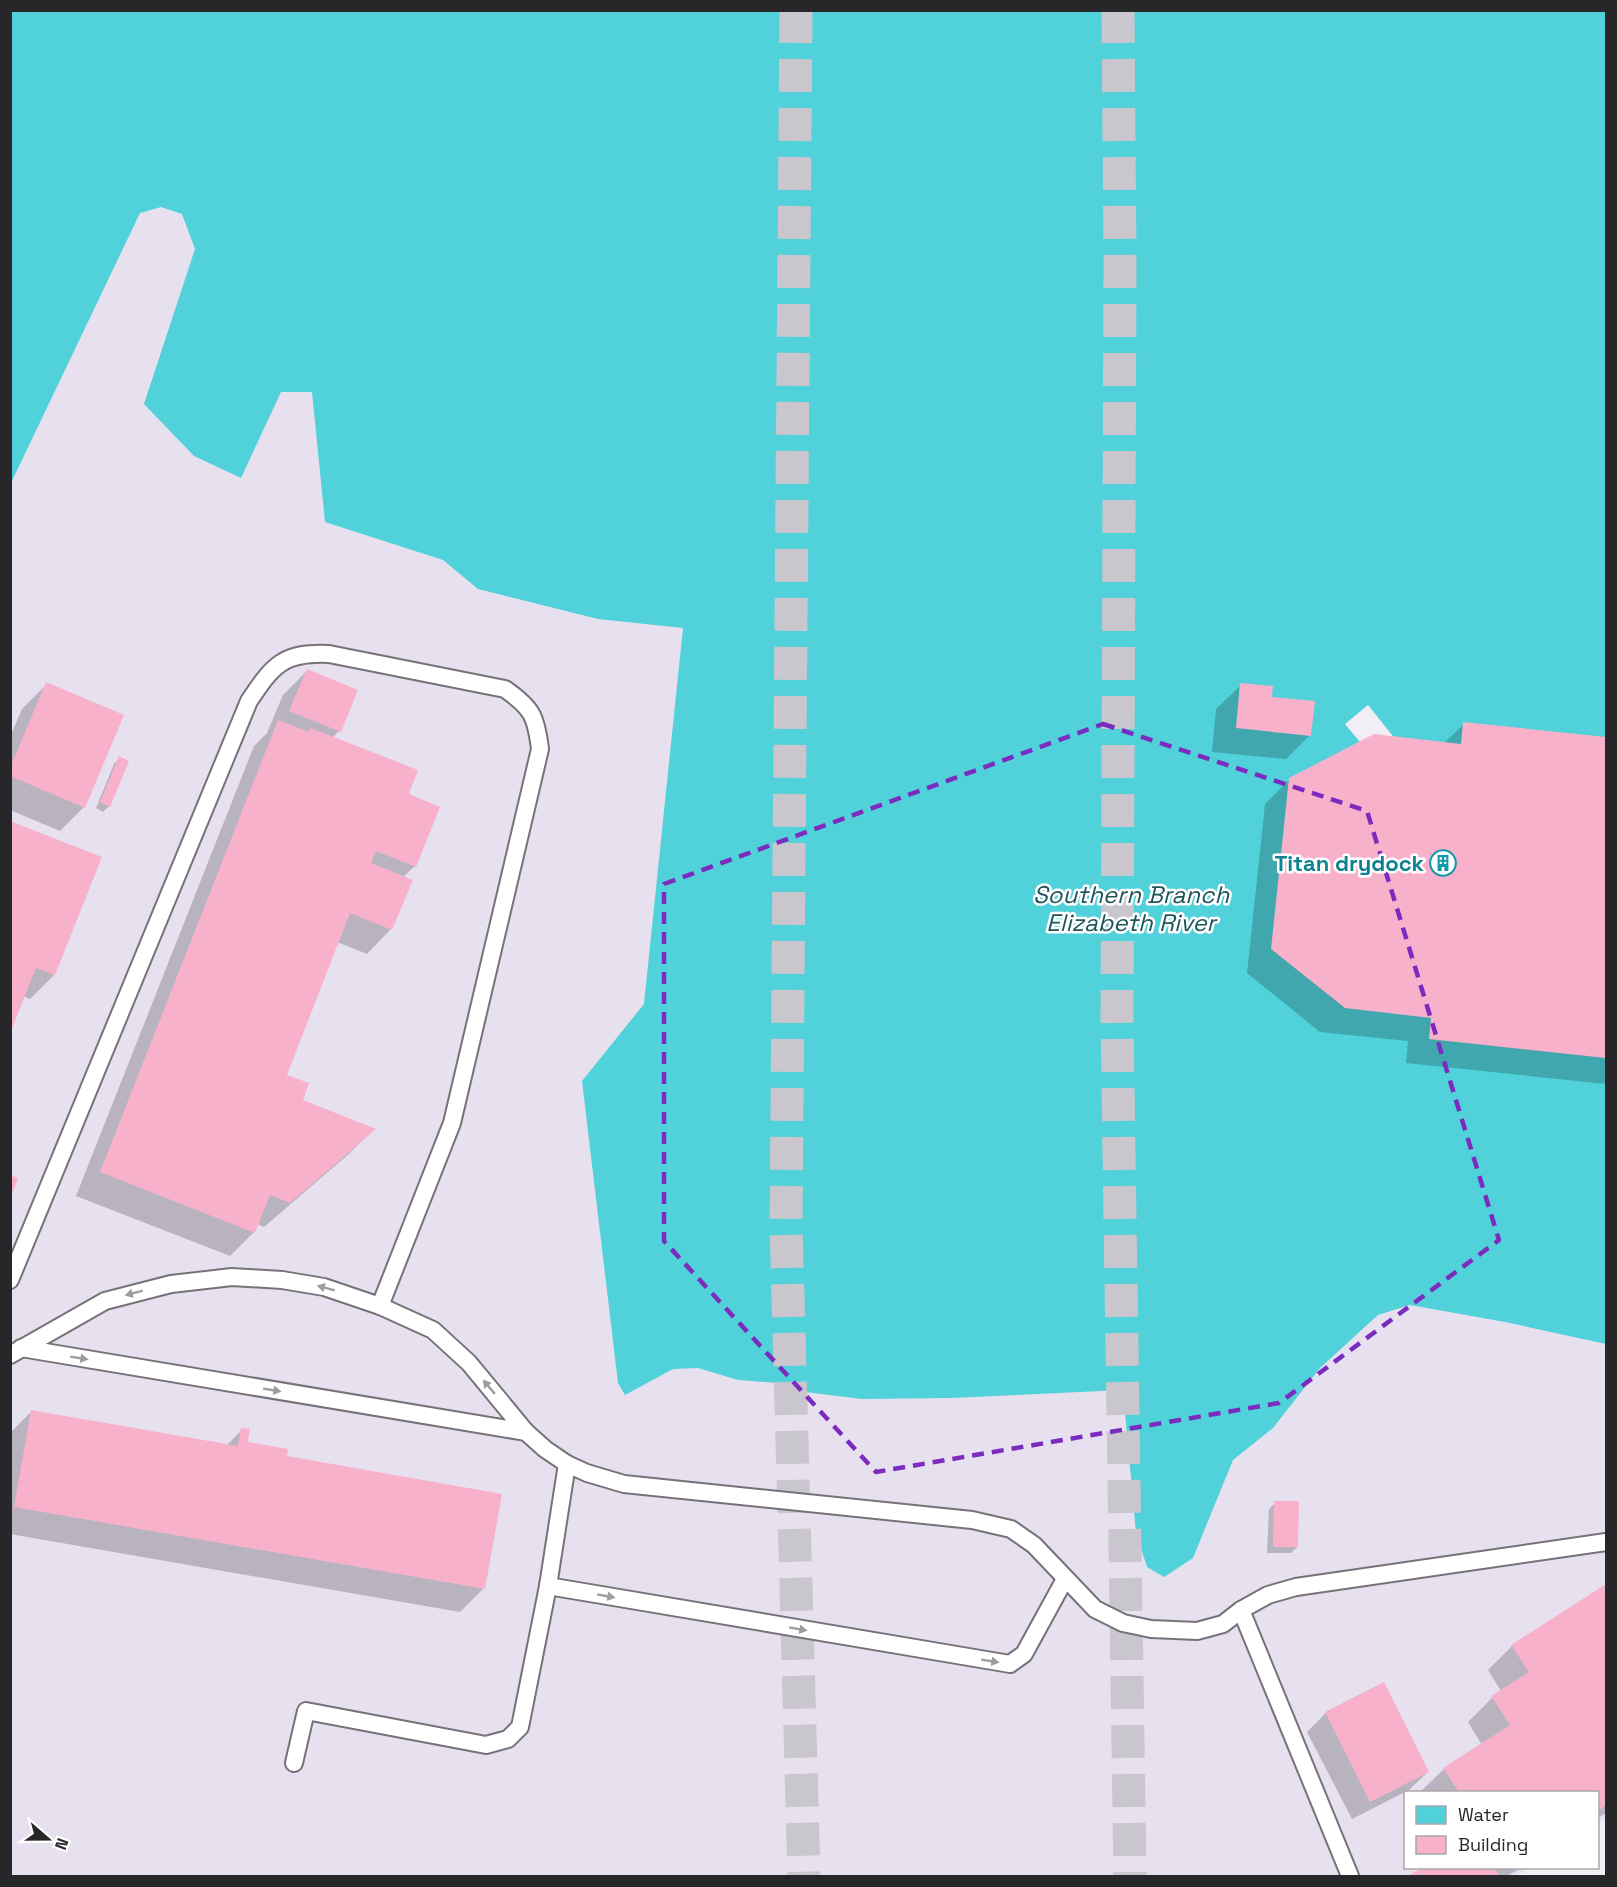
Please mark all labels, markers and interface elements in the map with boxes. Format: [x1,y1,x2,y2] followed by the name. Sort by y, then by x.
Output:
[1428,848,1458,878] building icon: Titan drydock
[1274,849,1425,877] place label: Titan drydock
[1033,879,1230,938] water label: Southern Branch Elizabeth River
[317,1283,335,1292] one-way arrow
[125,1289,143,1299] one-way arrow
[70,1354,89,1363] one-way arrow
[483,1380,496,1395] one-way arrow
[262,1386,281,1395] one-way arrow
[596,1591,615,1600] one-way arrow
[789,1625,808,1634] one-way arrow
[981,1657,1000,1666] one-way arrow
[1404,1791,1599,1869] legend
[1458,1803,1509,1826] text: Water
[18,1809,78,1869] north arrow
[1458,1833,1528,1856] text: Building
[50,1835,73,1853] text: N

